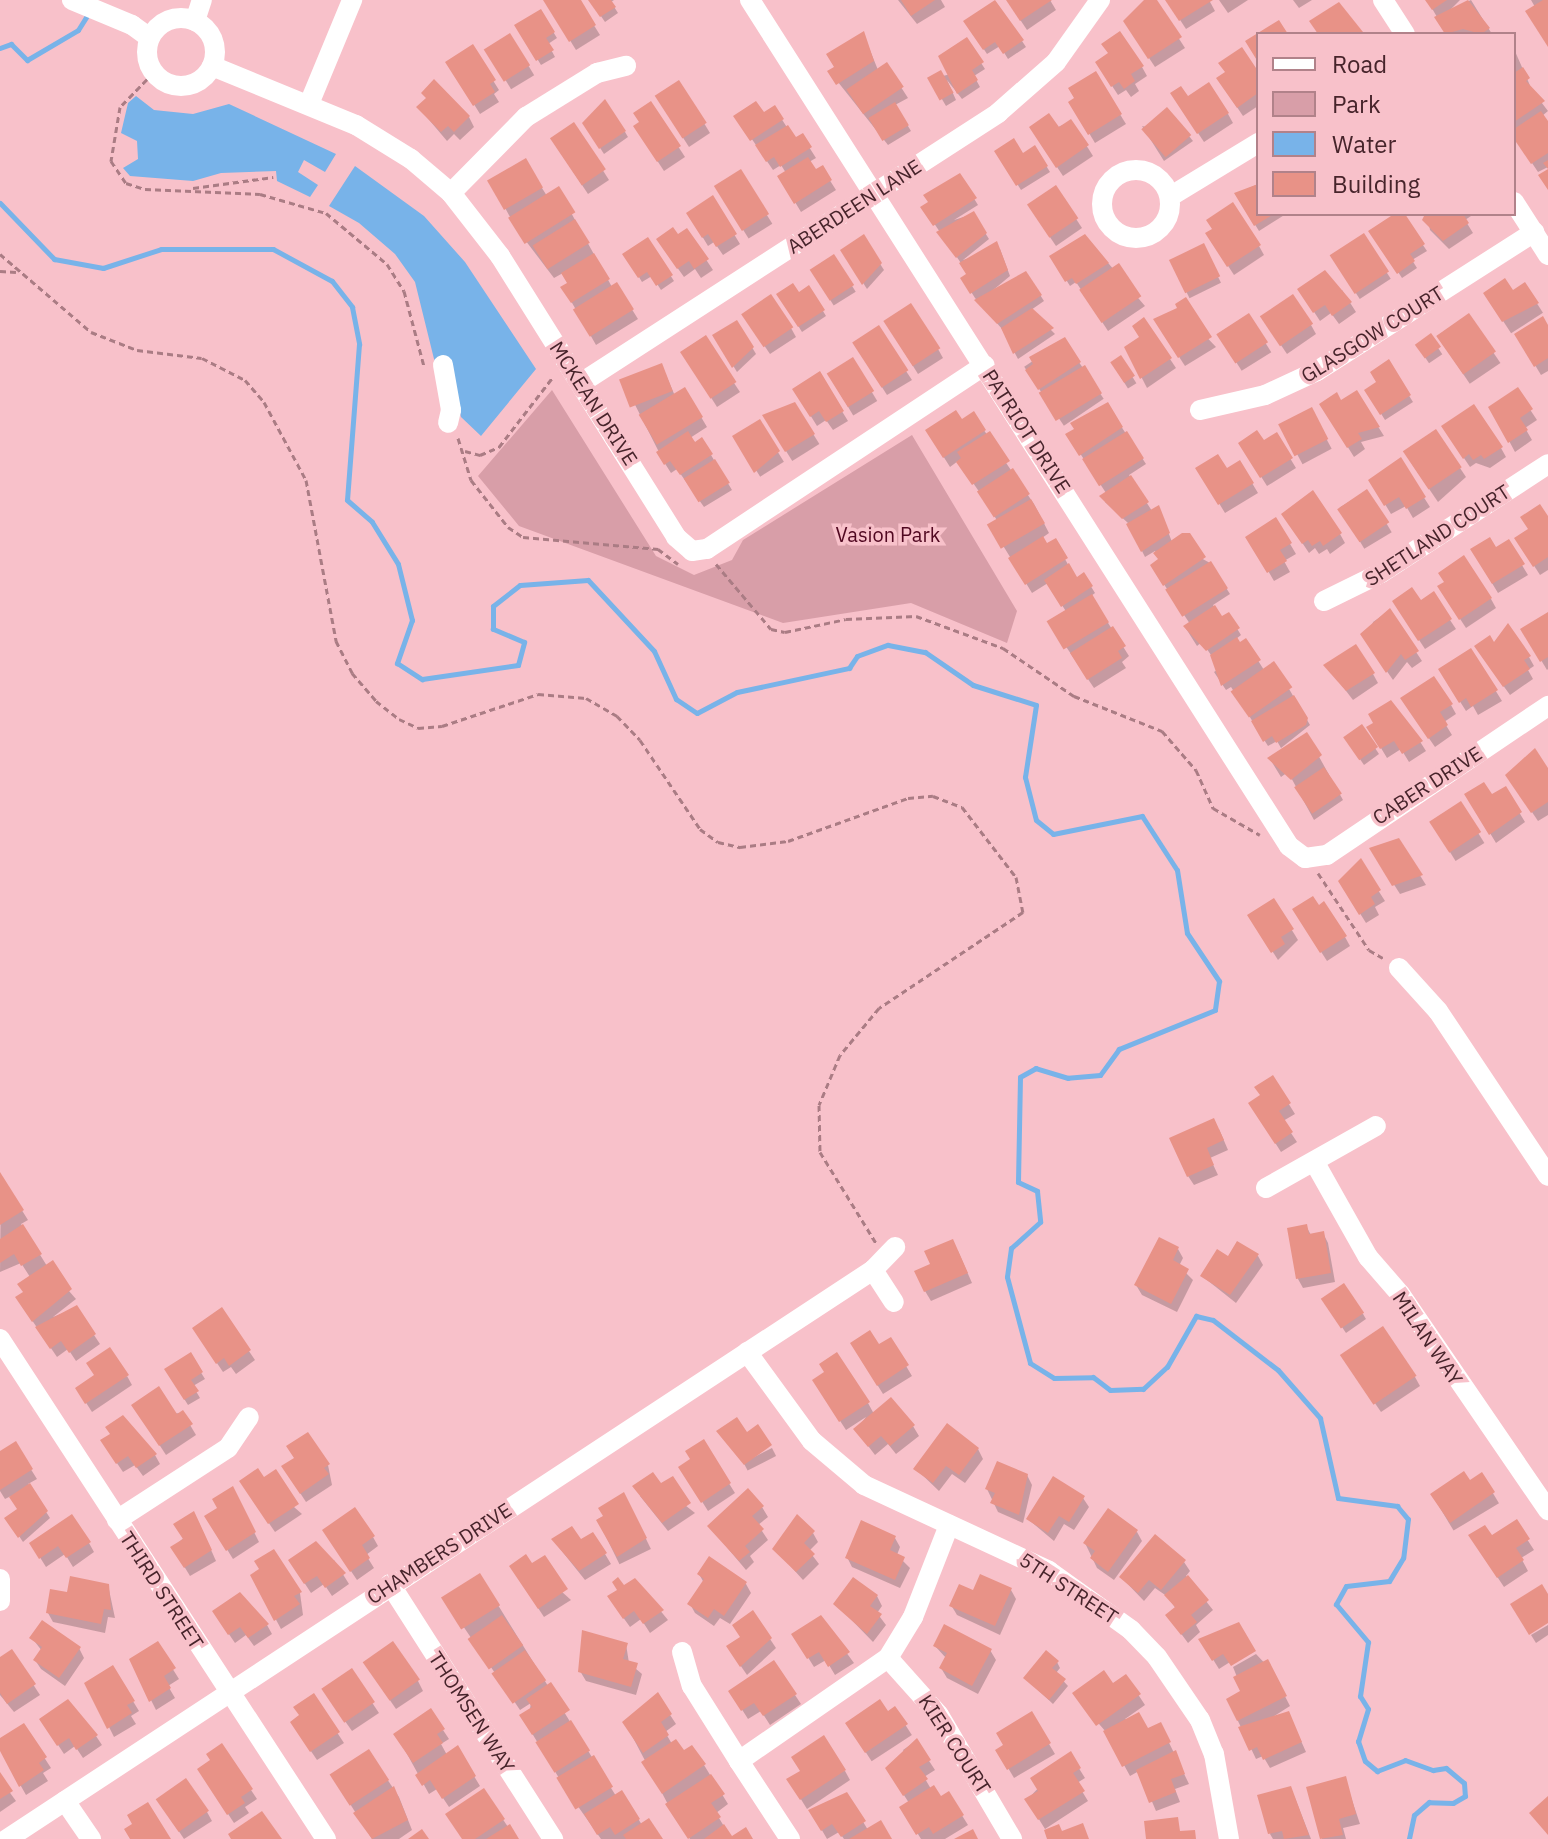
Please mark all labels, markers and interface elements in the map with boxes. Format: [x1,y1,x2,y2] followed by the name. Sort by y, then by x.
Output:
[1256,32,1516,216] legend
[1332,48,1387,80] text: Road
[1332,88,1381,120] text: Park
[1332,128,1396,160] text: Water
[782,154,926,258] street label: ABERDEEN LANE
[1332,168,1420,200] text: Building
[1297,281,1447,387] street label: GLASGOW COURT
[545,337,643,469] street label: MCKEAN DRIVE
[978,365,1076,497] street label: PATRIOT DRIVE
[1360,479,1514,591] street label: SHETLAND COURT
[836,522,940,546] park label: Vasion Park
[1368,741,1486,829] street label: CABER DRIVE
[1388,1287,1468,1389] street label: MILAN WAY
[362,1497,516,1609] street label: CHAMBERS DRIVE
[115,1527,209,1653] street label: THIRD STREET
[1015,1547,1123,1629] street label: 5TH STREET
[424,1647,520,1777] street label: THOMSEN WAY
[914,1690,996,1798] street label: KIER COURT

